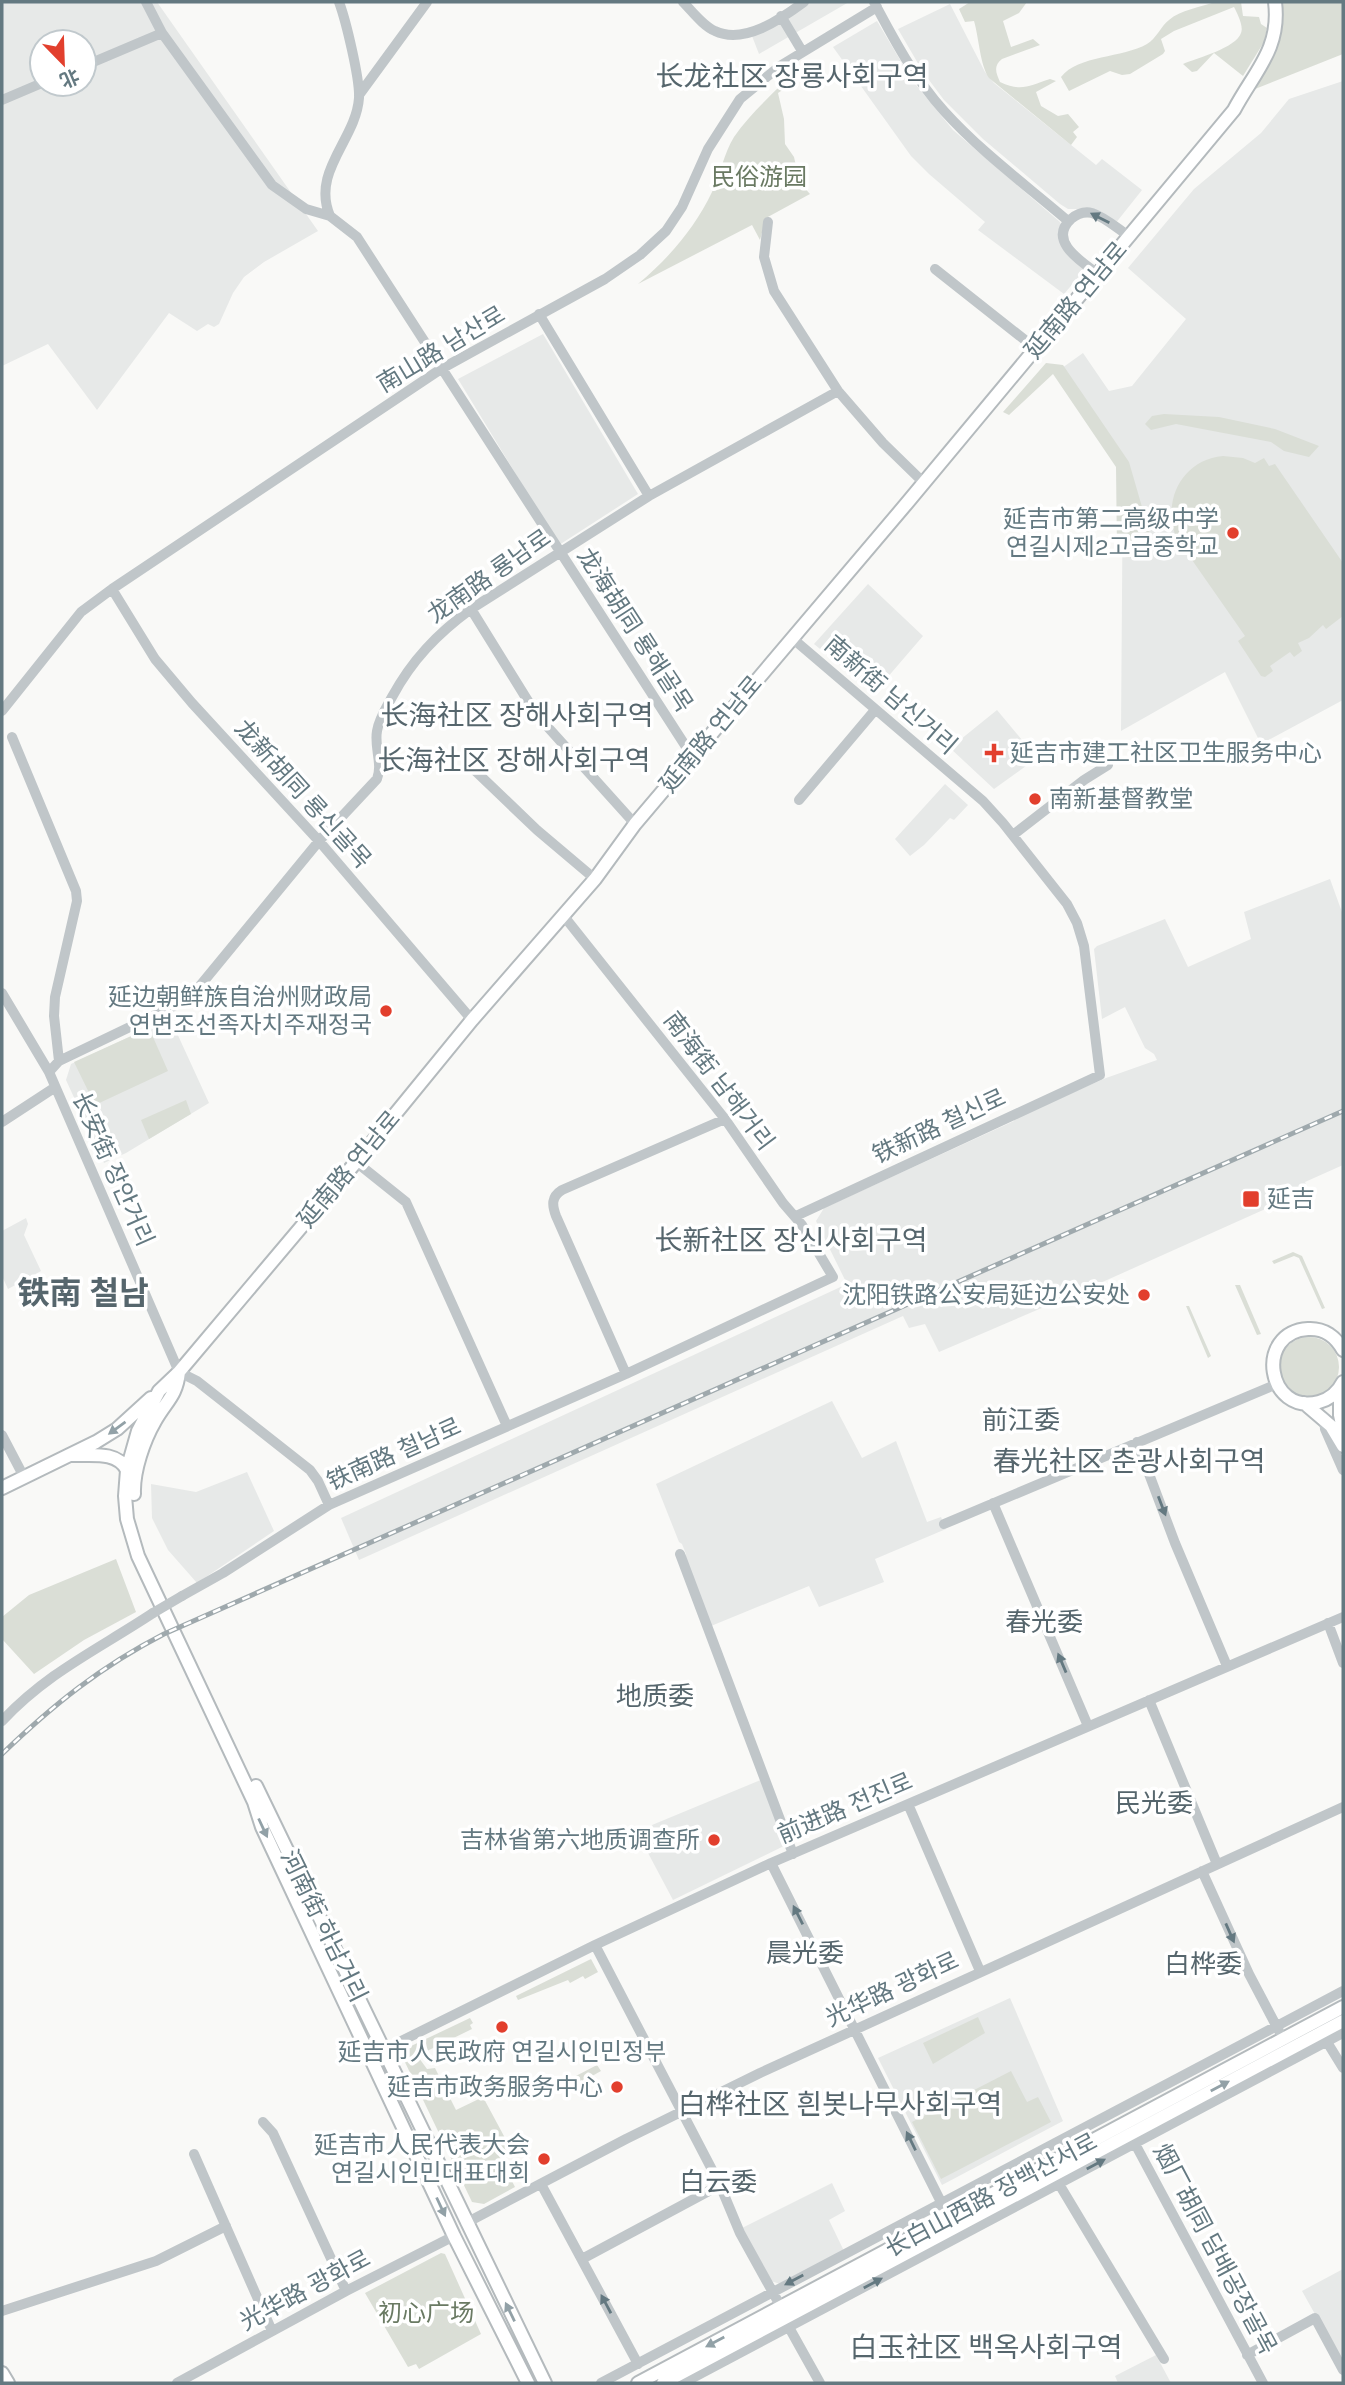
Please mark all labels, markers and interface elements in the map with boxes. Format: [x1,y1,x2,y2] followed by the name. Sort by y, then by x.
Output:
[28,28,98,98] north arrow
[655,60,929,93] district label: 长龙社区 장룡사회구역
[56,64,82,92] text: 北
[711,163,807,191] park label: 民俗游园
[1090,213,1110,224] one-way arrow
[1019,236,1133,364] street label: 延南路 연남로
[372,300,510,398] street label: 南山路 남산로
[1003,505,1219,561] place label: 延吉市第二高级中学 연길시제2고급중학교
[422,523,556,629] street label: 龙南路 룡남로
[1225,525,1241,541] marker: 延吉市第二高级中学 연길시제2고급중학교
[572,543,698,717] street label: 龙海胡同 룡해골목
[819,630,963,760] street label: 南新街 남신거리
[654,670,768,798] street label: 延南路 연남로
[380,699,654,732] district label: 长海社区 장해사회구역
[229,714,377,874] street label: 龙新胡同 룡신골목
[1010,739,1322,767] place label: 延吉市建工社区卫生服务中心
[984,743,1004,763] marker: 延吉市建工社区卫生服务中心
[377,744,651,777] district label: 长海社区 장해사회구역
[1049,785,1193,813] place label: 南新基督教堂
[1027,791,1043,807] marker: 南新基督教堂
[108,983,372,1039] place label: 延边朝鲜族自治州财政局 연변조선족자치주재정국
[378,1003,394,1019] marker: 延边朝鲜族自治州财政局 연변조선족자치주재정국
[658,1006,780,1156] street label: 南海街 남해거리
[868,1083,1010,1169] street label: 铁新路 철신로
[66,1087,160,1251] street label: 长安街 장안거리
[292,1105,406,1233] street label: 延南路 연남로
[1267,1185,1315,1213] place label: 延吉
[1241,1189,1261,1209] marker: 延吉
[654,1224,928,1257] district label: 长新社区 장신사회구역
[18,1275,148,1312] district label: 铁南 철남
[842,1281,1130,1309] place label: 沈阳铁路公安局延边公安处
[1136,1287,1152,1303] marker: 沈阳铁路公安局延边公安处
[982,1405,1060,1436] district label: 前江委
[323,1412,465,1496] street label: 铁南路 철남로
[108,1420,126,1434] one-way arrow
[992,1445,1266,1478] district label: 春光社区 춘광사회구역
[1156,1496,1167,1517] one-way arrow
[1005,1607,1083,1638] district label: 春光委
[1056,1653,1067,1674] one-way arrow
[616,1681,694,1712] district label: 地质委
[773,1767,917,1849] street label: 前进路 전진로
[1115,1788,1193,1819] district label: 民光委
[257,1818,268,1838] one-way arrow
[460,1826,700,1854] place label: 吉林省第六地质调查所
[706,1832,722,1848] marker: 吉林省第六地质调查所
[275,1845,373,2007] street label: 河南街 하남거리
[792,1905,804,1925] one-way arrow
[1224,1923,1236,1943] one-way arrow
[766,1938,844,1969] district label: 晨光委
[821,1946,963,2032] street label: 光华路 광화로
[1164,1949,1242,1980] district label: 白桦委
[494,2019,510,2035] marker: 延吉市人民政府 연길시인민정부
[338,2038,666,2066] place label: 延吉市人民政府 연길시인민정부
[387,2073,603,2101] place label: 延吉市政务服务中心
[609,2079,625,2095] marker: 延吉市政务服务中心
[1210,2080,1230,2092] one-way arrow
[678,2088,1002,2121] district label: 白桦社区 흰봇나무사회구역
[880,2127,1102,2263] street label: 长白山西路 장백산서로
[314,2131,530,2187] place label: 延吉市人民代表大会 연길시인민대표대회
[905,2131,916,2151] one-way arrow
[1148,2139,1282,2359] street label: 烟厂胡同 담배공장골목
[536,2151,552,2167] marker: 延吉市人民代表大会 연길시인민대표대회
[1086,2158,1106,2170] one-way arrow
[679,2167,757,2198] district label: 白云委
[435,2197,447,2217] one-way arrow
[235,2244,375,2336] street label: 光华路 광화로
[784,2275,804,2286] one-way arrow
[863,2277,883,2288] one-way arrow
[600,2294,612,2314] one-way arrow
[378,2299,474,2327] park label: 初心广场
[504,2302,515,2322] one-way arrow
[849,2331,1123,2364] district label: 白玉社区 백옥사회구역
[706,2336,725,2348] one-way arrow

